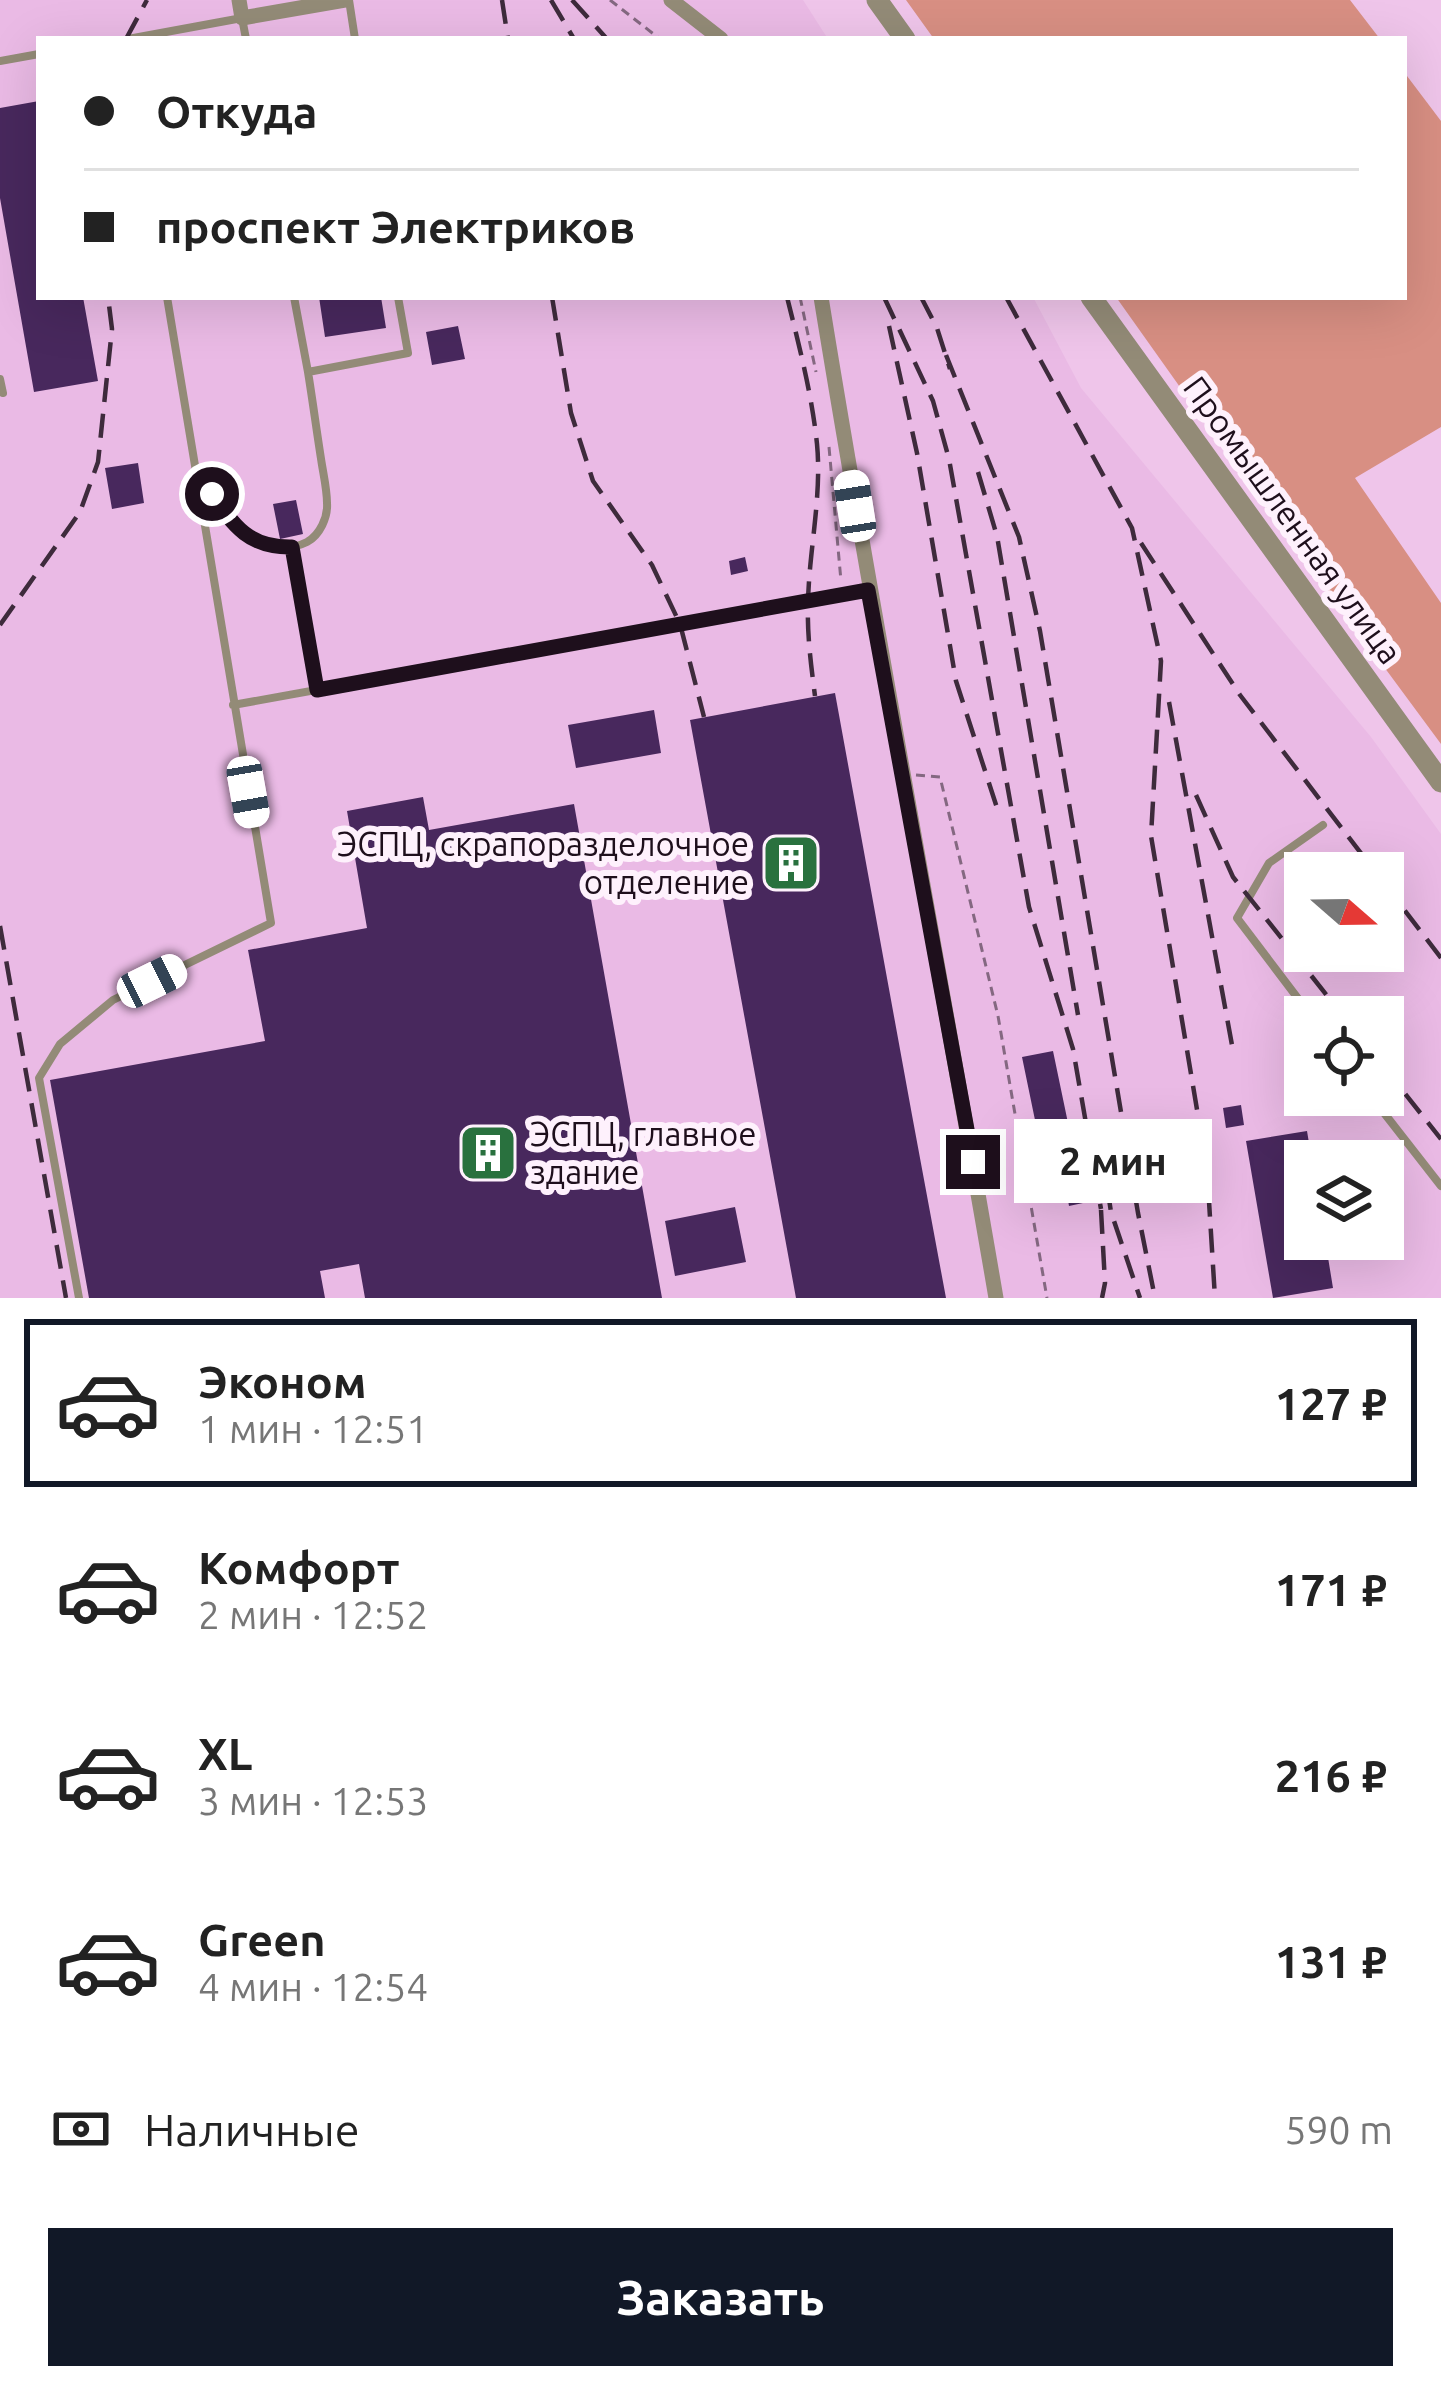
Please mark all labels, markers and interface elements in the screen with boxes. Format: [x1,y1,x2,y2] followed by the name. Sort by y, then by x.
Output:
[156,86,317,137] text: Откуда
[156,201,635,252] text: проспект Электриков
[1177,369,1410,670] street label: Промышленная улица
[185,467,239,521] route start
[832,468,878,544] car
[224,753,272,831] car
[337,825,749,900] place label: ЭСПЦ, скрапоразделочное отделение
[760,832,822,894] building icon: ЭСПЦ, скрапоразделочное отделение
[1284,852,1404,972] north arrow
[1284,852,1404,1260] map controls
[112,949,192,1013] car
[1284,996,1404,1116] button: locate
[530,1115,756,1190] place label: ЭСПЦ, главное здание
[1015,1120,1213,1204] callout: 2 мин
[457,1122,519,1184] building icon: ЭСПЦ, главное здание
[946,1135,1000,1189] route end
[1059,1139,1167,1182] text: 2 мин
[1284,1140,1404,1260] button: layers
[54,1349,162,1457] icon: car
[198,1356,367,1407] text: Эконом
[1275,1378,1387,1429] text: 127 ₽
[198,1407,428,1450] text: 1 мин · 12:51
[54,1535,162,1643] icon: car
[198,1542,400,1593] text: Комфорт
[1275,1564,1387,1615] text: 171 ₽
[198,1593,428,1636] text: 2 мин · 12:52
[54,1721,162,1829] icon: car
[198,1728,252,1779] text: XL
[1275,1750,1387,1801] text: 216 ₽
[198,1779,428,1822] text: 3 мин · 12:53
[54,1907,162,2015] icon: car
[198,1914,325,1965] text: Green
[1275,1936,1387,1987] text: 131 ₽
[198,1965,428,2008] text: 4 мин · 12:54
[48,2096,114,2162] icon: cash
[144,2104,360,2155] text: Наличные
[1284,2108,1393,2151] text: 590 m
[48,2228,1393,2366] button: Заказать

